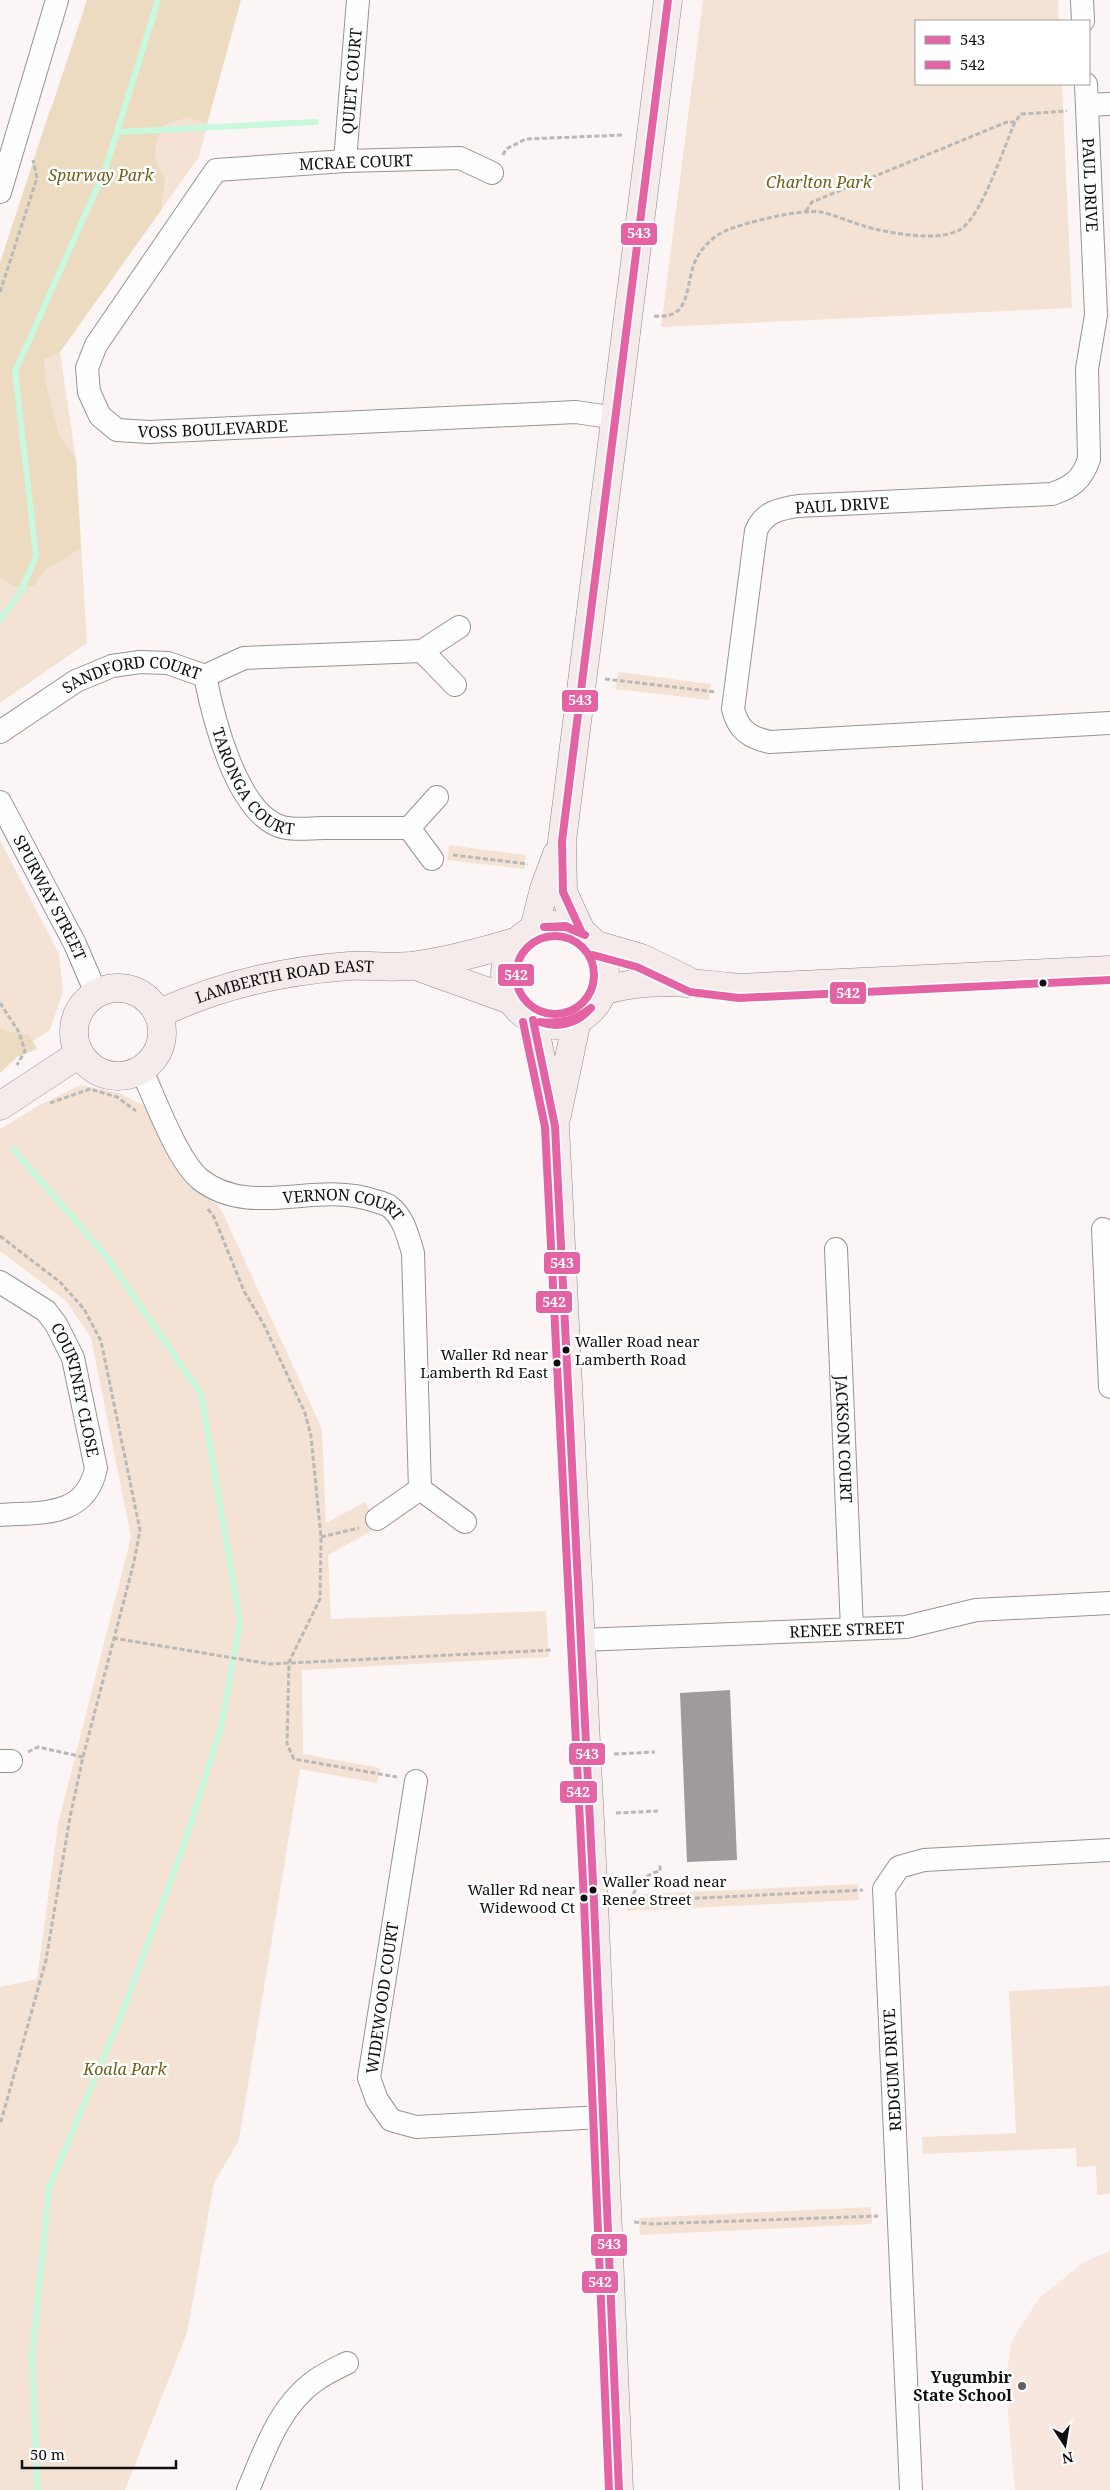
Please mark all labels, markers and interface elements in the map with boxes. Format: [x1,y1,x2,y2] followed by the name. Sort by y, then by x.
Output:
[915,20,1090,85] legend
[336,27,367,135] street label: QUIET COURT
[960,29,985,49] text: 543
[960,54,985,74] text: 542
[1077,137,1103,233] street label: PAUL DRIVE
[299,149,413,175] street label: MCRAE COURT
[48,164,155,186] park label: Spurway Park
[766,171,873,193] park label: Charlton Park
[620,222,658,246] line badge: 543
[627,223,651,242] text: 543
[137,415,288,443] street label: VOSS BOULEVARDE
[794,492,890,518] street label: PAUL DRIVE
[58,650,204,698] street label: SANDFORD COURT
[561,689,599,713] line badge: 543
[568,690,592,709] text: 543
[207,725,296,840] street label: TARONGA COURT
[8,831,92,964] street label: SPURWAY STREET
[192,955,374,1008] street label: LAMBERTH ROAD EAST
[497,963,535,987] line badge: 542
[504,965,528,984] text: 542
[1038,978,1048,988] unlabelled marker
[829,981,867,1005] line badge: 542
[836,983,860,1002] text: 542
[282,1183,409,1225] street label: VERNON COURT
[543,1251,581,1275] line badge: 543
[550,1253,574,1272] text: 543
[535,1290,573,1314] line badge: 542
[542,1292,566,1311] text: 542
[46,1319,104,1459] street label: COURTNEY CLOSE
[575,1331,700,1369] place label: Waller Road near Lamberth Road
[420,1344,548,1382] place label: Waller Rd near Lamberth Rd East
[561,1345,571,1355] marker: Waller Road near Lamberth Road
[552,1358,562,1368] marker: Waller Rd near Lamberth Rd East
[830,1373,858,1503] street label: JACKSON COURT
[789,1616,905,1643] street label: RENEE STREET
[568,1742,606,1766] line badge: 543
[575,1744,599,1763] text: 543
[559,1780,598,1804] line badge: 542
[566,1782,590,1801] text: 542
[602,1871,727,1909] place label: Waller Road near Renee Street
[467,1879,575,1917] place label: Waller Rd near Widewood Ct
[588,1885,598,1895] marker: Waller Road near Renee Street
[579,1893,589,1903] marker: Waller Rd near Widewood Ct
[360,1921,404,2075] street label: WIDEWOOD COURT
[878,2008,906,2132] street label: REDGUM DRIVE
[82,2058,168,2080] park label: Koala Park
[590,2233,628,2257] line badge: 543
[597,2234,621,2253] text: 543
[581,2270,619,2294] line badge: 542
[588,2272,612,2291] text: 542
[913,2366,1013,2406] place label: Yugumbir State School
[1016,2380,1028,2392] marker: Yugumbir State School
[1040,2420,1090,2470] north arrow
[22,2438,176,2470] scale bar
[30,2444,65,2464] text: 50 m
[1060,2448,1075,2469] text: N

